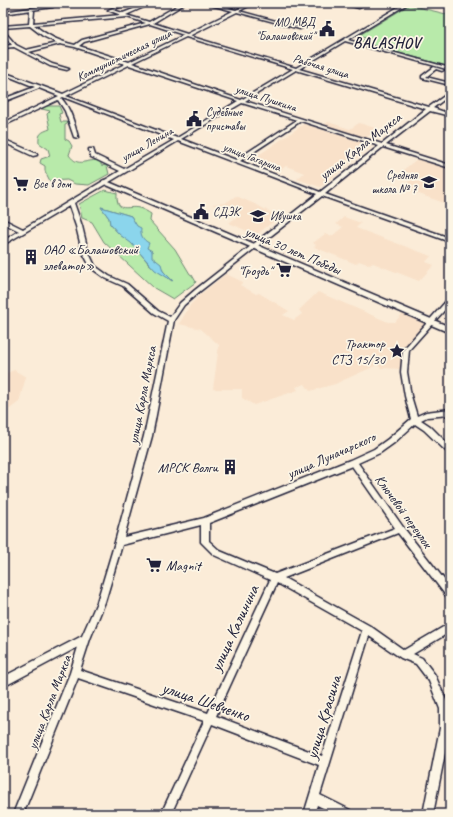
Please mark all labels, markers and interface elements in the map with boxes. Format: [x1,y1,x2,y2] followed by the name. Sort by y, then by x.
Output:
[256,14,318,44] place label: МО МВД "Балашовский"
[318,20,336,38] public building icon: МО МВД "Балашовский"
[74,25,175,85] street label: Коммунистическая улица
[353,34,423,53] district label: BALASHOV
[291,50,351,82] street label: Рабочая улица
[232,80,300,116] street label: улица Пушкина
[206,104,247,134] place label: Судебные приставы
[315,109,405,184] street label: улица Карла Маркса
[185,110,203,128] public building icon: Судебные приставы
[117,122,177,166] street label: улица Ленина
[220,138,284,176] street label: улица Гагарина
[372,167,418,197] place label: Средняя школа № 7
[420,173,438,191] school or university icon: Средняя школа № 7
[12,175,30,193] supermarket icon: Все в дом
[33,176,72,192] place label: Все в дом
[192,203,210,221] public building icon: СДЭК
[213,204,242,220] place label: СДЭК
[249,207,267,225] school or university icon: Ивушка
[270,208,302,224] place label: Ивушка
[242,222,345,279] street label: улица 30 лет Победы
[43,241,140,274] place label: ОАО «Балашовский элеватор»
[22,248,40,266] building icon: ОАО «Балашовский элеватор»
[275,261,293,279] supermarket icon: "Гроздь"
[238,262,275,279] place label: "Гроздь"
[331,335,387,368] place label: Трактор СТЗ 15/30
[388,342,406,360] place icon: Трактор СТЗ 15/30
[124,344,160,446] street label: улица Карла Маркса
[284,428,380,483] street label: улица Луначарского
[221,458,239,476] building icon: МРСК Волги
[158,459,219,476] place label: МРСК Волги
[371,471,437,553] street label: Ключевой переулок
[145,556,163,574] supermarket icon: Magnit
[166,557,203,574] place label: Magnit
[205,580,264,676] street label: улица Калинина
[23,652,76,753] street label: улица Карла Маркса
[301,671,347,762] street label: улица Красина
[159,676,253,727] street label: улица Шевченко

